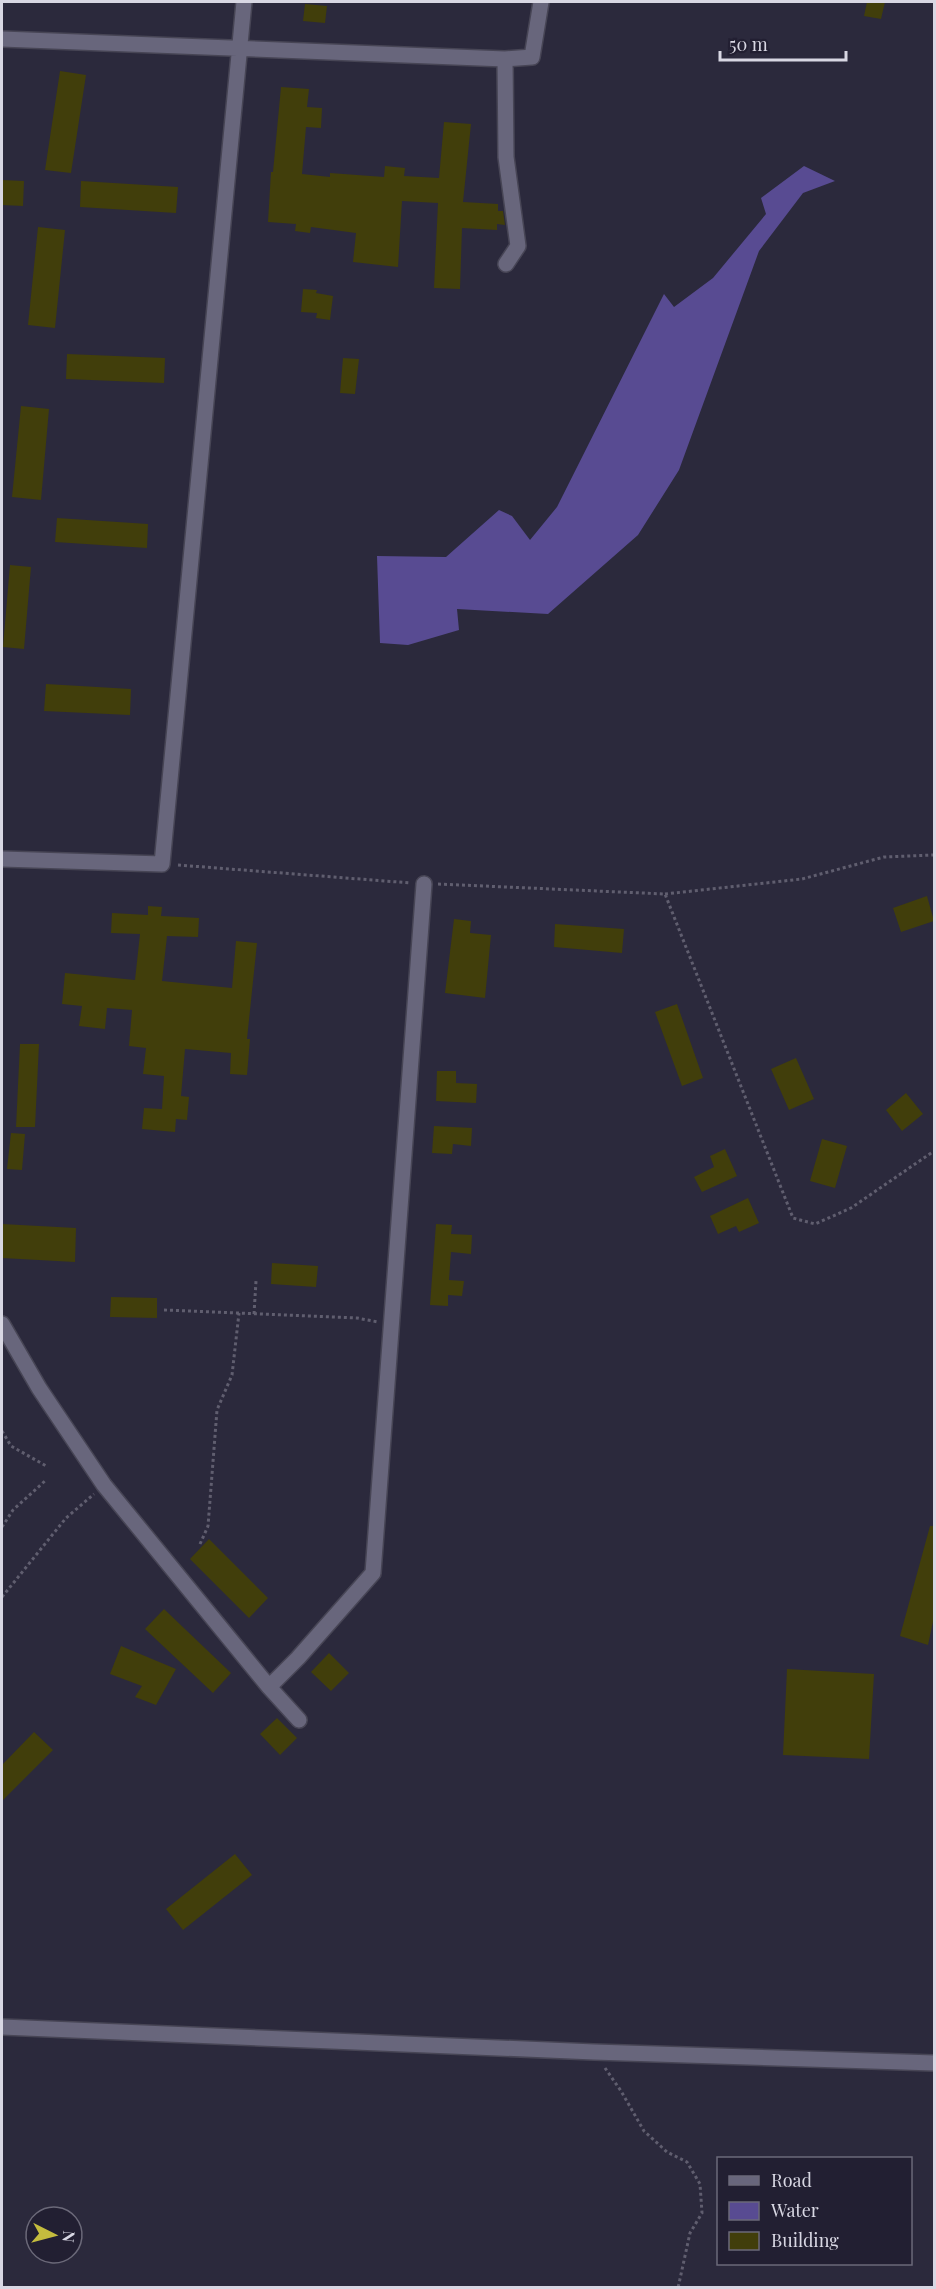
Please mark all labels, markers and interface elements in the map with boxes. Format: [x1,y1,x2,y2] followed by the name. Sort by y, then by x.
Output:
[720,24,846,62] scale bar
[729,32,768,56] text: 50 m
[717,2157,912,2265] legend
[771,2168,812,2192] text: Road
[770,2198,819,2222] text: Water
[24,2205,84,2265] north arrow
[771,2228,839,2252] text: Building
[58,2230,80,2244] text: N

